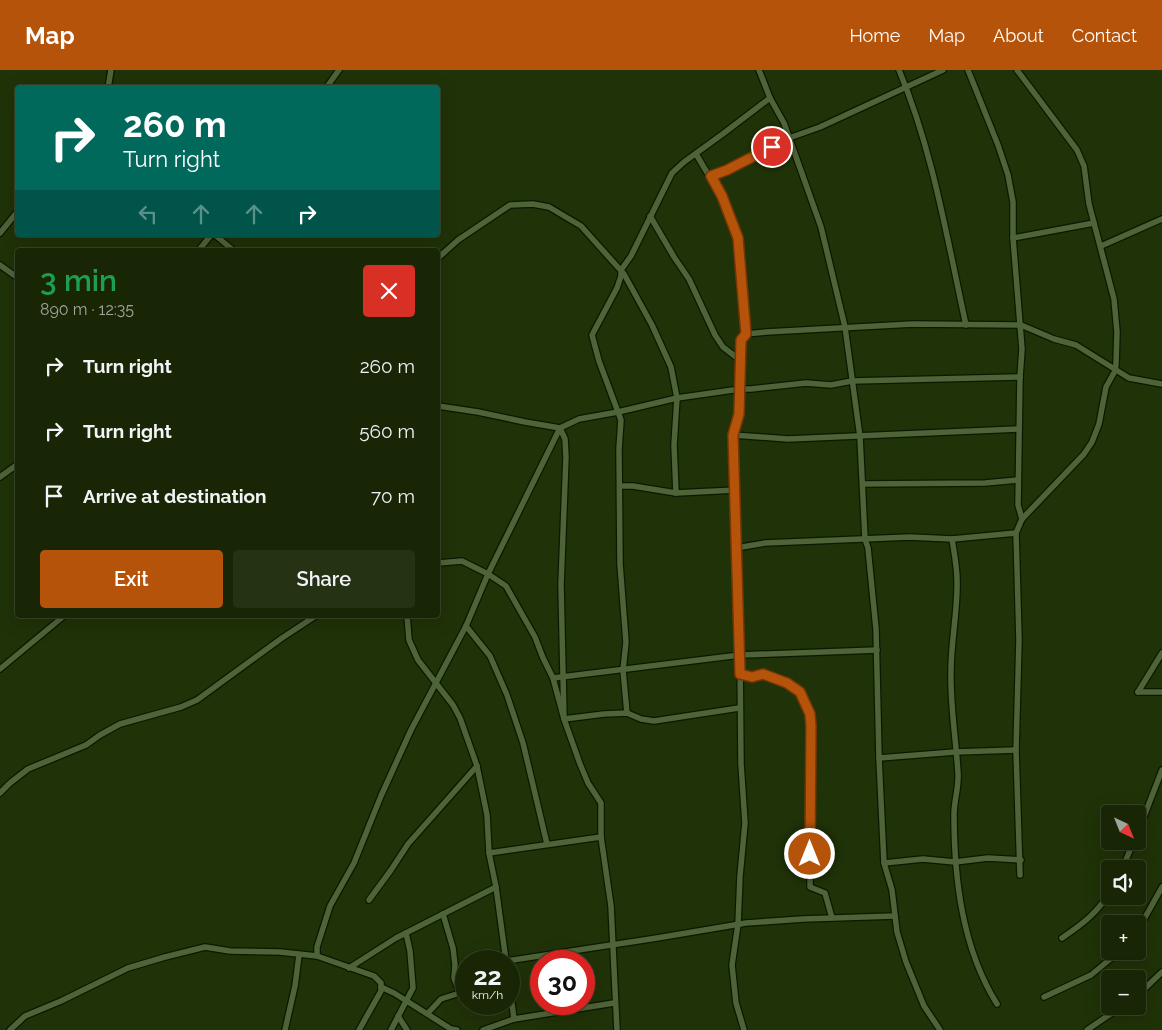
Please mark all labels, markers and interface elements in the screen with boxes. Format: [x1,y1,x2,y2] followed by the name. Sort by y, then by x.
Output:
[25,21,75,50] text: Map
[849,25,900,46] text: Home
[928,25,965,46] text: Map
[993,25,1044,46] text: About
[1072,25,1137,46] text: Contact
[123,104,226,145] text: 260 m
[40,105,105,170] icon: right
[751,126,793,168] pin
[758,133,786,161] icon: arrive
[123,146,220,172] text: Turn right
[134,200,162,228] icon: left
[187,200,215,228] icon: ahead
[240,200,268,228] icon: ahead
[293,200,321,228] icon: right
[40,263,117,298] text: 3 min
[363,265,415,317] button: close
[40,300,134,319] text: 890 m · 12:35
[40,352,68,380] icon: right
[83,355,172,377] text: Turn right
[360,355,415,377] text: 260 m
[40,417,68,445] icon: right
[83,420,172,442] text: Turn right
[359,420,415,442] text: 560 m
[40,482,68,510] icon: arrive
[83,485,267,507] text: Arrive at destination
[371,485,415,507] text: 70 m
[40,550,223,608] button: Exit
[233,550,415,608] button: Share
[1101,805,1146,850] north arrow
[1101,805,1146,1015] map controls
[783,827,835,879] position arrow
[1101,860,1146,905] button: sound
[1101,915,1146,960] button: +
[530,950,595,1015] speed limit sign: 30
[473,961,502,991] text: 22
[1101,970,1146,1015] button: −
[472,988,503,1002] text: km/h

